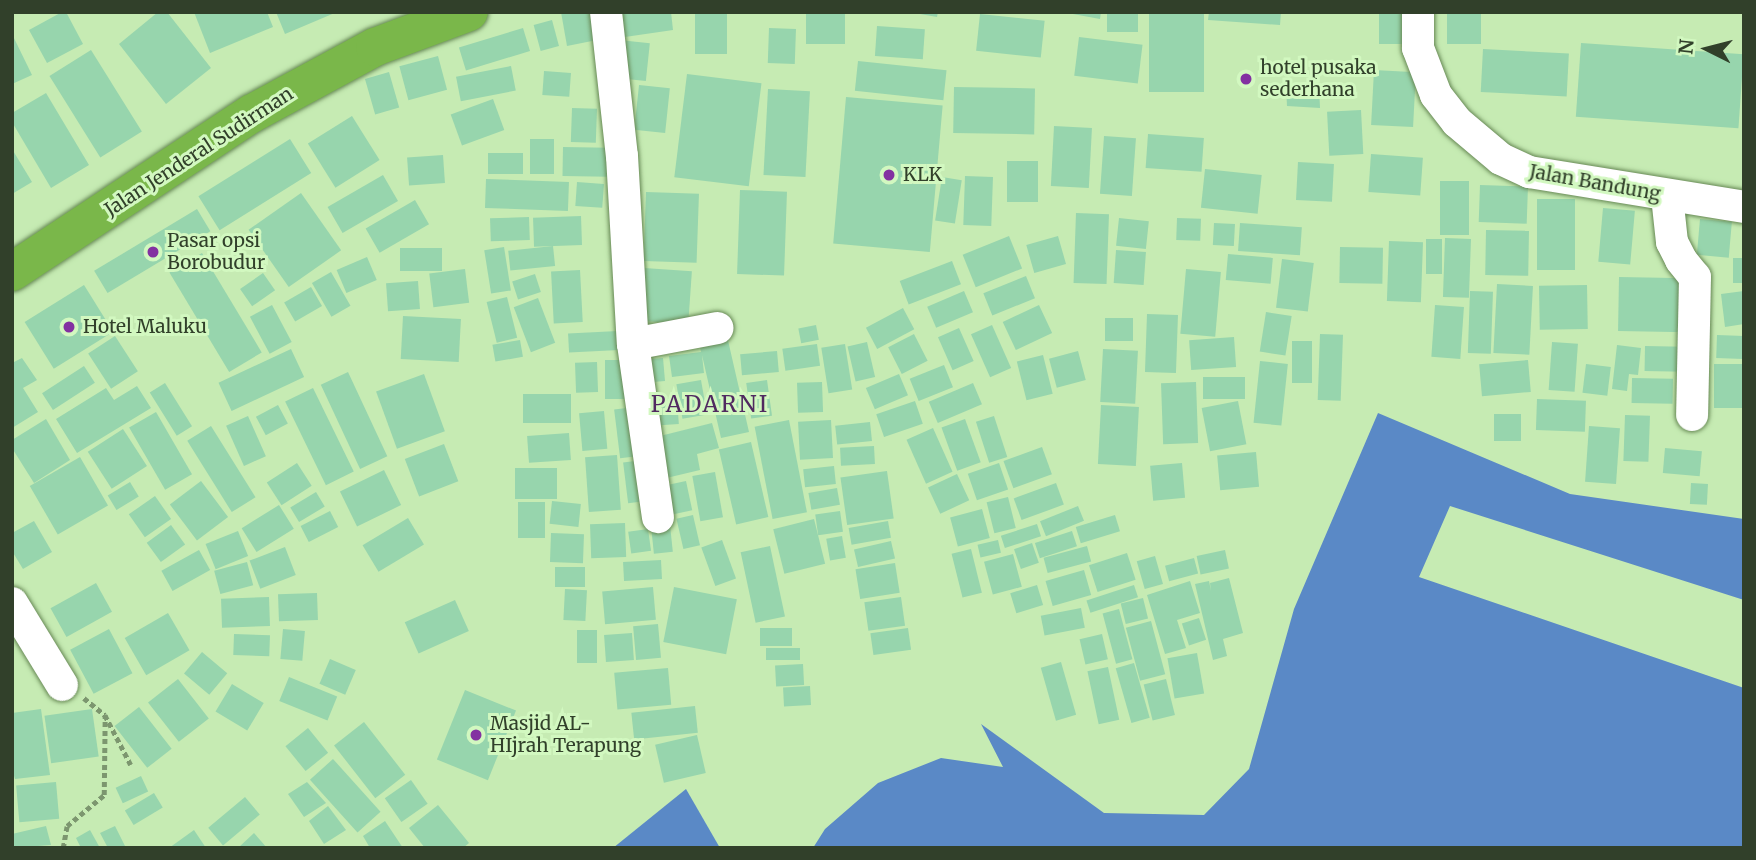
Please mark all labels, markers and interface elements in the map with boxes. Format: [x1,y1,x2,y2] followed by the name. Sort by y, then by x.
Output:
[1672,14,1742,84] north arrow
[1673,38,1699,56] text: N
[1260,57,1377,101] place label: hotel pusaka sederhana
[1238,71,1254,87] marker: hotel pusaka sederhana
[100,82,298,222] street label: Jalan Jenderal Sudirman
[1527,160,1663,206] street label: Jalan Bandung
[903,164,942,186] place label: KLK
[881,167,897,183] marker: KLK
[167,230,265,274] place label: Pasar opsi Borobudur
[145,244,161,260] marker: Pasar opsi Borobudur
[83,316,207,338] place label: Hotel Maluku
[61,319,77,335] marker: Hotel Maluku
[652,390,768,418] district label: PADARNI
[490,713,641,757] place label: Masjid AL- HIjrah Terapung
[468,727,484,743] marker: Masjid AL- HIjrah Terapung

